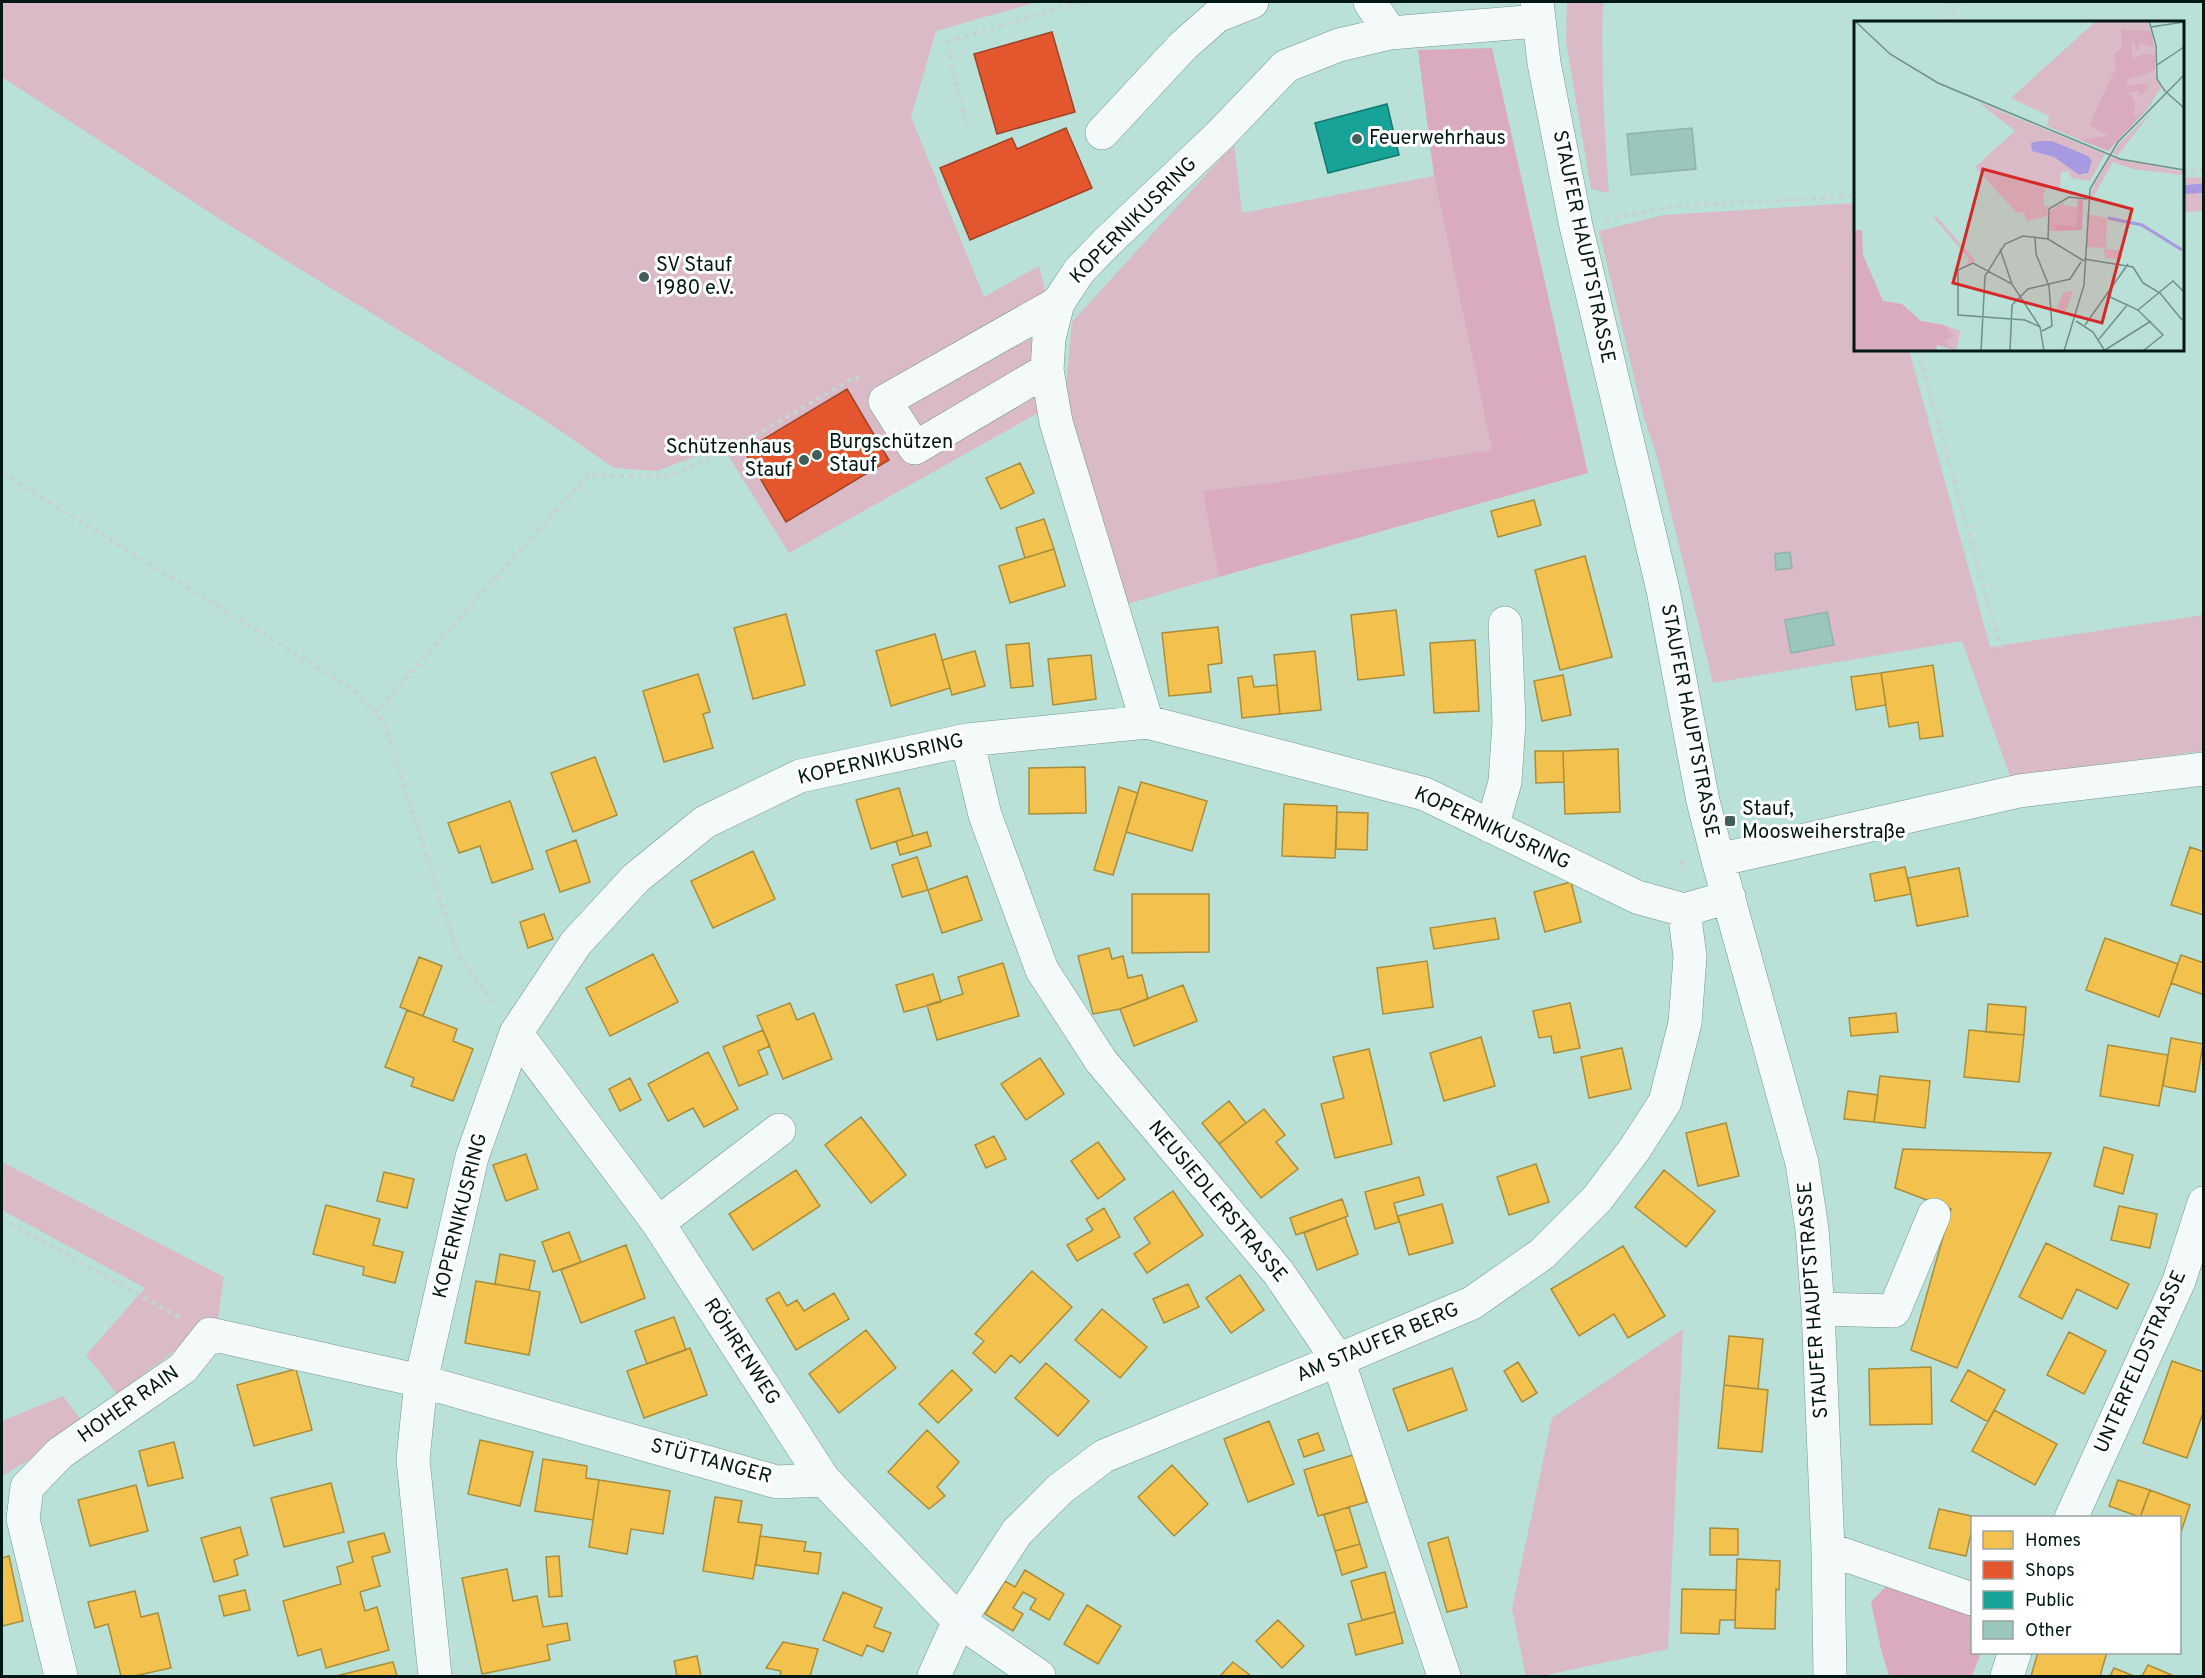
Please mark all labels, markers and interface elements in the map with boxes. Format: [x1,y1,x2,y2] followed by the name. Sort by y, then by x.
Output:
[1854,21,2184,351] inset map
[1369,126,1506,152] place label: Feuerwehrhaus
[1546,128,1620,366] street label: STAUFER HAUPTSTRASSE
[1350,132,1364,146] marker: Feuerwehrhaus
[1065,152,1203,290] street label: KOPERNIKUSRING
[656,253,734,302] place label: SV Stauf 1980 e.V.
[637,270,651,284] marker: SV Stauf 1980 e.V.
[829,430,953,479] place label: Burgschützen Stauf
[666,435,792,484] place label: Schützenhaus Stauf
[810,448,824,462] marker: Burgschützen Stauf
[797,453,811,467] marker: Schützenhaus Stauf
[1654,602,1724,840] street label: STAUFER HAUPTSTRASSE
[795,728,967,792] street label: KOPERNIKUSRING
[1410,781,1574,877] street label: KOPERNIKUSRING
[1742,797,1905,846] place label: Stauf, Moosweiherstraße
[1723,814,1737,828] marker: Stauf, Moosweiherstraße
[1142,1116,1292,1288] street label: NEUSIEDLERSTRASSE
[428,1131,494,1301] street label: KOPERNIKUSRING
[1793,1181,1835,1419] street label: STAUFER HAUPTSTRASSE
[2089,1266,2193,1458] street label: UNTERFELDSTRASSE
[697,1293,786,1410] street label: RÖHRENWEG
[1293,1297,1463,1389] street label: AM STAUFER BERG
[73,1361,185,1449] street label: HOHER RAIN
[648,1432,775,1491] street label: STÜTTANGER
[1971,1516,2181,1654] legend
[2025,1530,2081,1553] text: Homes
[2025,1560,2075,1583] text: Shops
[2025,1590,2075,1613] text: Public
[2025,1620,2072,1643] text: Other

